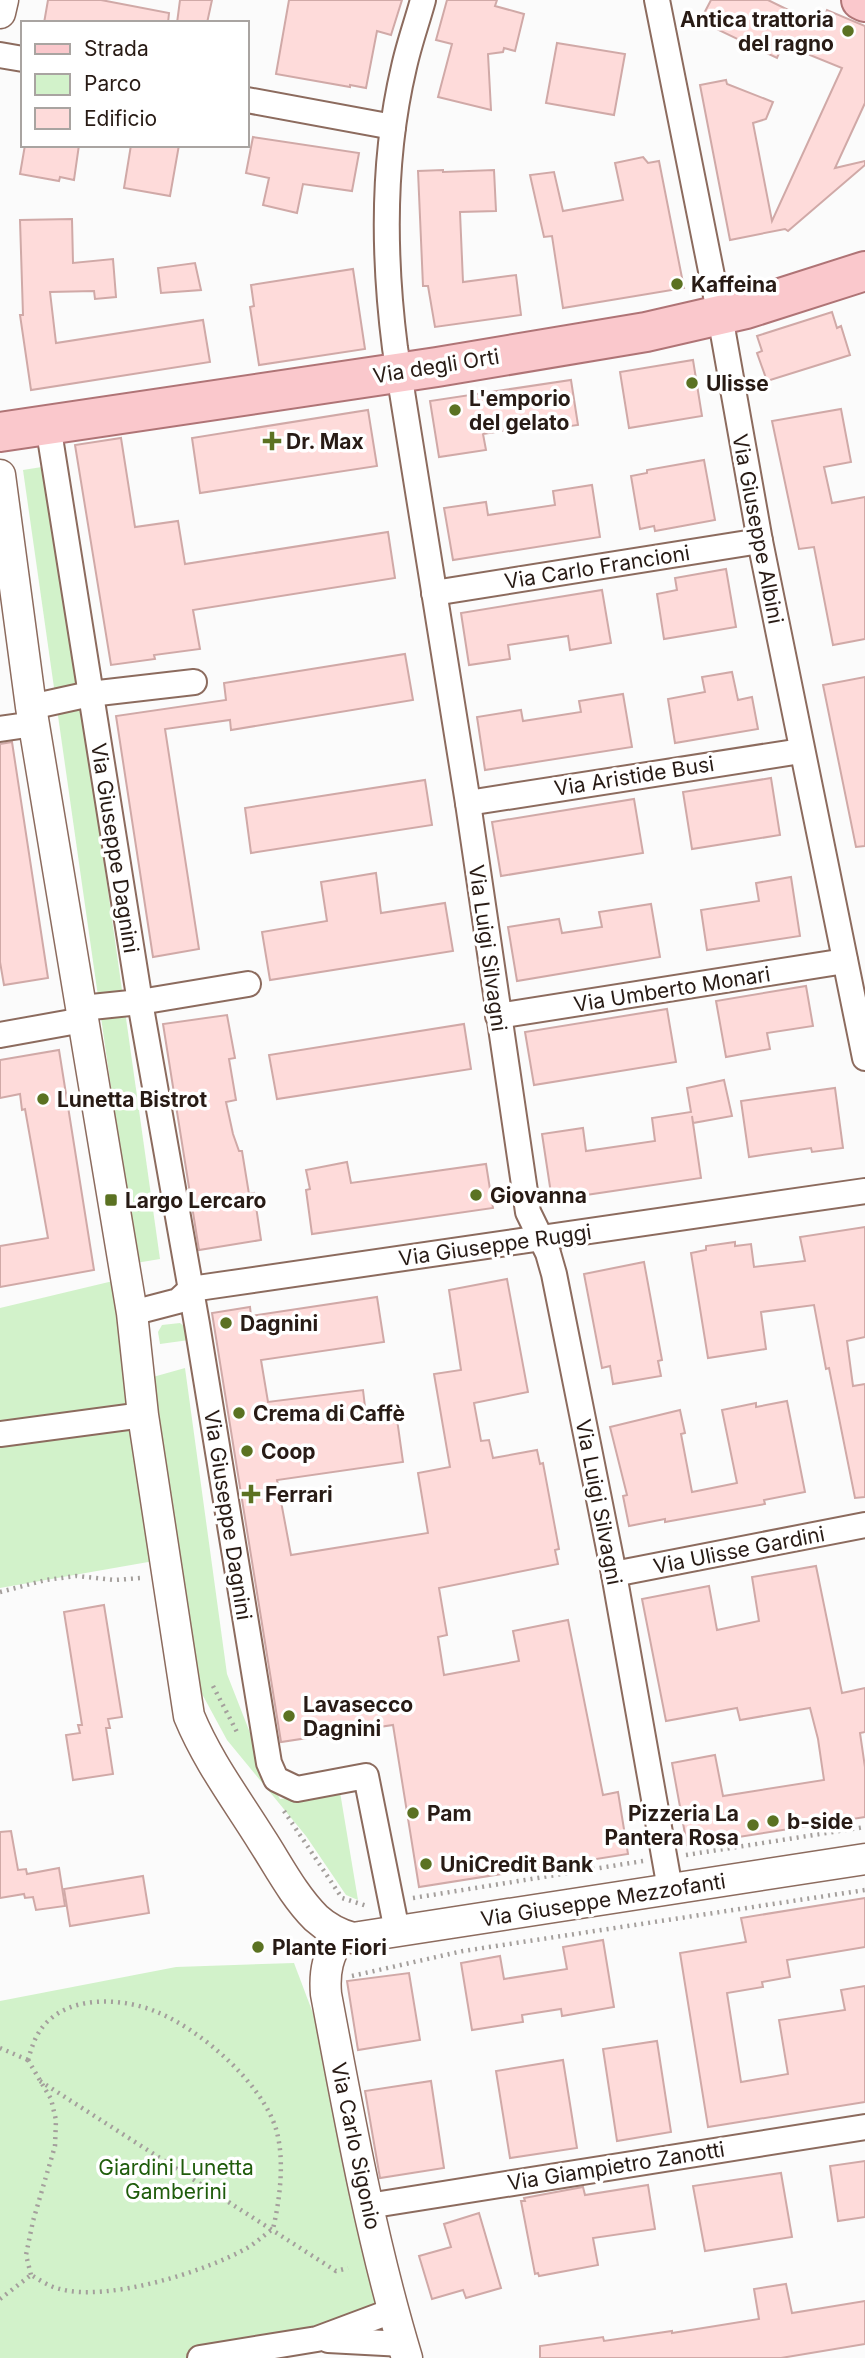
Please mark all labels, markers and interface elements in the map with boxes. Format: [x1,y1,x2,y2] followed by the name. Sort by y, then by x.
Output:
[680,7,834,56] place label: Antica trattoria del ragno
[21,21,248,147] legend
[840,23,856,39] marker: Antica trattoria del ragno
[84,36,149,61] text: Strada
[84,71,141,96] text: Parco
[84,106,157,131] text: Edificio
[691,272,777,297] place label: Kaffeina
[669,276,685,292] marker: Kaffeina
[371,344,501,388] street label: Via degli Orti
[706,371,769,396] place label: Ulisse
[684,375,700,391] marker: Ulisse
[469,386,571,435] place label: L'emporio del gelato
[447,402,463,418] marker: L'emporio del gelato
[286,429,364,454] place label: Dr. Max
[727,432,789,626] street label: Via Giuseppe Albini
[264,433,280,449] marker: Dr. Max
[503,540,691,594] street label: Via Carlo Francioni
[86,741,144,955] street label: Via Giuseppe Dagnini
[552,751,716,801] street label: Via Aristide Busi
[464,863,512,1033] street label: Via Luigi Silvagni
[572,961,772,1017] street label: Via Umberto Monari
[57,1087,207,1112] place label: Lunetta Bistrot
[35,1091,51,1107] marker: Lunetta Bistrot
[490,1183,587,1208] place label: Giovanna
[468,1187,484,1203] marker: Giovanna
[125,1188,266,1213] place label: Largo Lercaro
[103,1192,119,1208] marker: Largo Lercaro
[397,1219,593,1271] street label: Via Giuseppe Ruggi
[240,1311,318,1336] place label: Dagnini
[218,1315,234,1331] marker: Dagnini
[253,1401,405,1426] place label: Crema di Caffè
[231,1405,247,1421] marker: Crema di Caffè
[199,1408,257,1622] street label: Via Giuseppe Dagnini
[571,1417,627,1587] street label: Via Luigi Silvagni
[261,1439,316,1464] place label: Coop
[239,1443,255,1459] marker: Coop
[265,1482,333,1507] place label: Ferrari
[243,1486,259,1502] marker: Ferrari
[651,1521,827,1579] street label: Via Ulisse Gardini
[303,1692,413,1741] place label: Lavasecco Dagnini
[281,1708,297,1724] marker: Lavasecco Dagnini
[427,1801,472,1826] place label: Pam
[605,1801,739,1850] place label: Pizzeria La Pantera Rosa
[405,1805,421,1821] marker: Pam
[787,1809,853,1834] place label: b-side
[765,1813,781,1829] marker: b-side
[745,1817,761,1833] marker: Pizzeria La Pantera Rosa
[440,1852,594,1877] place label: UniCredit Bank
[418,1856,434,1872] marker: UniCredit Bank
[479,1868,727,1932] street label: Via Giuseppe Mezzofanti
[272,1935,387,1960] place label: Plante Fiori
[250,1939,266,1955] marker: Plante Fiori
[326,2060,386,2232] street label: Via Carlo Sigonio
[506,2136,726,2196] street label: Via Giampietro Zanotti
[98,2155,254,2204] park label: Giardini Lunetta Gamberini

